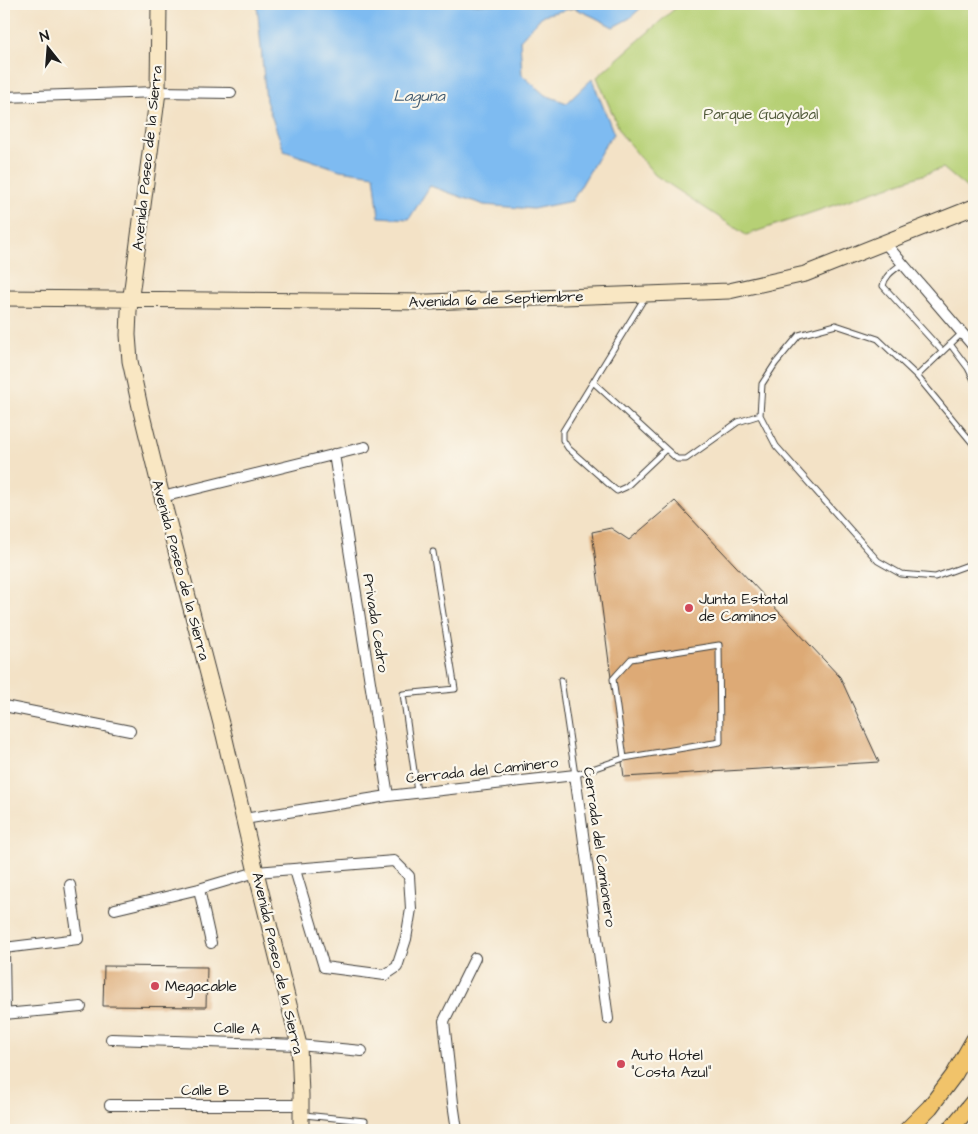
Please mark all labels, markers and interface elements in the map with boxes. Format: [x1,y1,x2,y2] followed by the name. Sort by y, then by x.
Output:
[22,22,72,72] north arrow
[37,26,52,47] text: N
[127,64,168,252] street label: Avenida Paseo de la Sierra
[393,85,446,108] water label: Laguna
[704,104,818,126] park label: Parque Guayabal
[408,286,584,313] street label: Avenida 16 de Septiembre
[146,478,215,663] street label: Avenida Paseo de la Sierra
[357,572,394,675] street label: Privada Cedro
[699,589,788,627] place label: Junta Estatal de Caminos
[683,602,695,614] marker: Junta Estatal de Caminos
[405,752,560,789] street label: Cerrada del Caminero
[578,766,621,929] street label: Cerrada del Camionero
[246,870,309,1056] street label: Avenida Paseo de la Sierra
[165,976,237,998] place label: Megacable
[149,980,161,992] marker: Megacable
[213,1017,261,1040] street label: Calle A
[631,1045,712,1083] place label: Auto Hotel "Costa Azul"
[615,1058,627,1070] marker: Auto Hotel "Costa Azul"
[181,1080,229,1101] street label: Calle B

